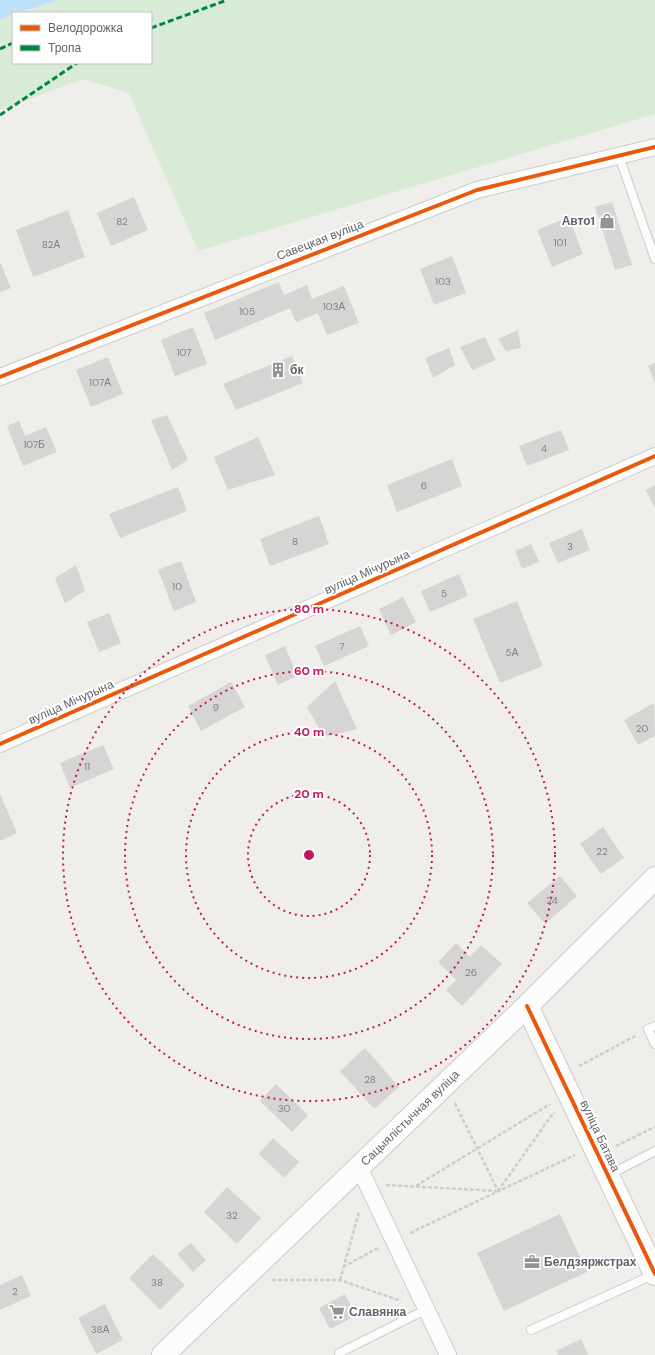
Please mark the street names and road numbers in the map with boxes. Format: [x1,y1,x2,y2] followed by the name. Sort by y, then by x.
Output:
[274,216,366,264] street label: Савецкая вуліца
[322,546,412,598] street label: вуліца Мічурына
[26,676,116,728] street label: вуліца Мічурына
[357,1066,463,1169] street label: Сацыялістычная вуліца
[576,1097,624,1175] street label: вуліца Батава

